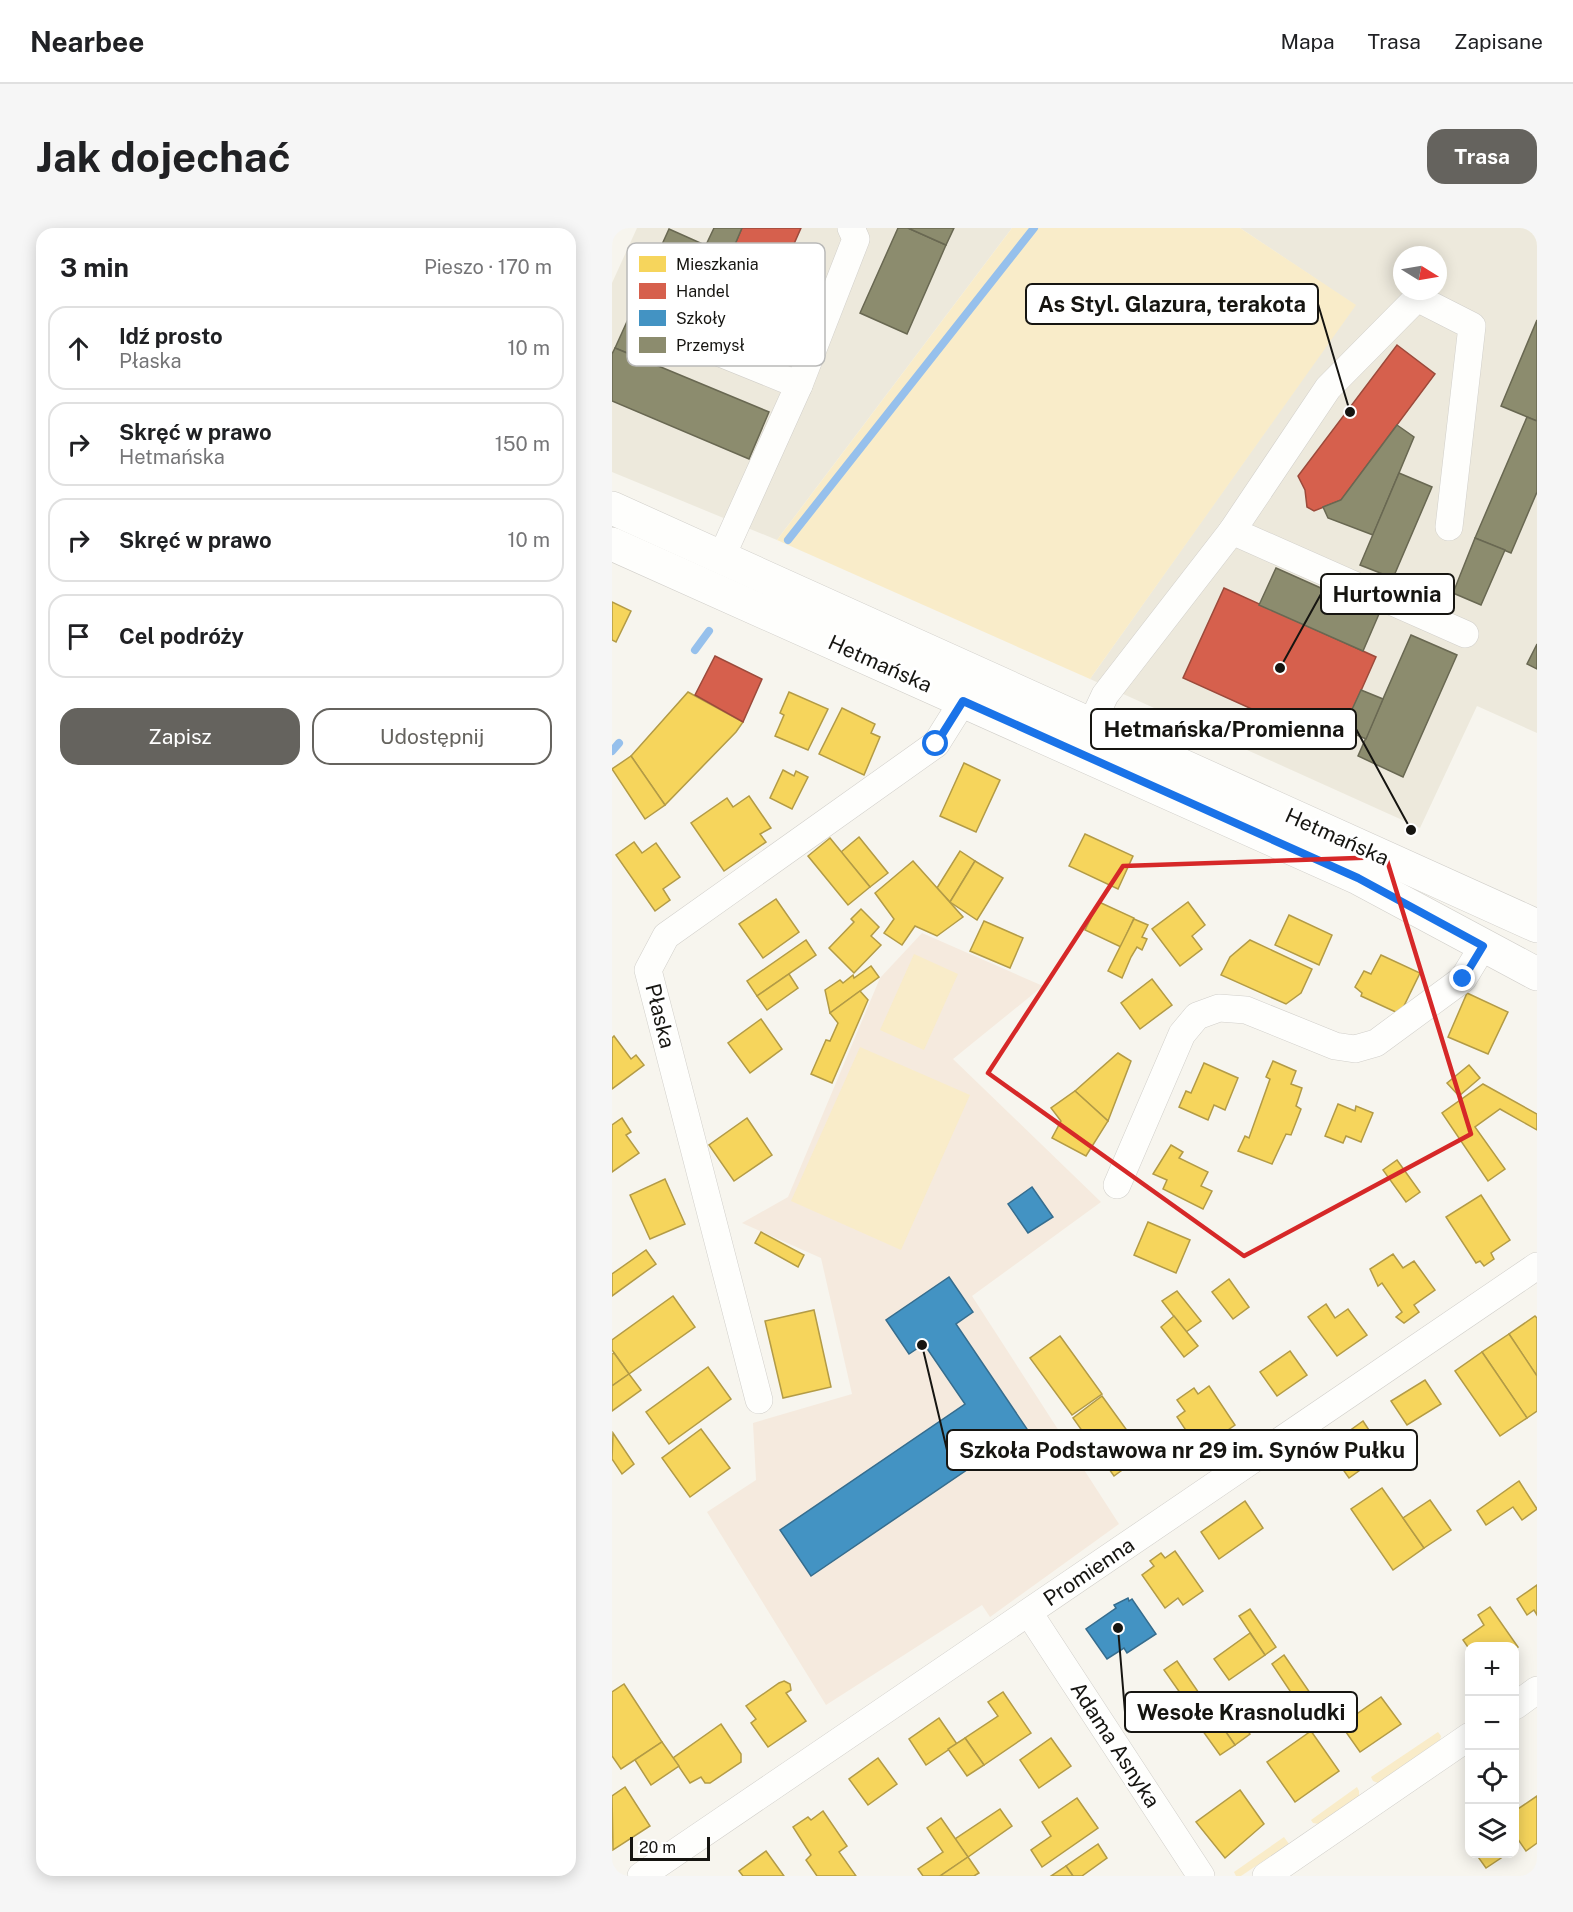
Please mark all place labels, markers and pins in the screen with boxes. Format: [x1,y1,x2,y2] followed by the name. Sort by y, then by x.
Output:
[1026,284,1318,324] callout: As Styl. Glazura, terakota
[1321,574,1454,614] callout: Hurtownia
[1091,709,1356,749] callout: Hetmańska/Promienna
[947,1430,1417,1470] callout: Szkoła Podstawowa nr 29 im. Synów Pułku
[1125,1692,1357,1732] callout: Wesołe Krasnoludki

